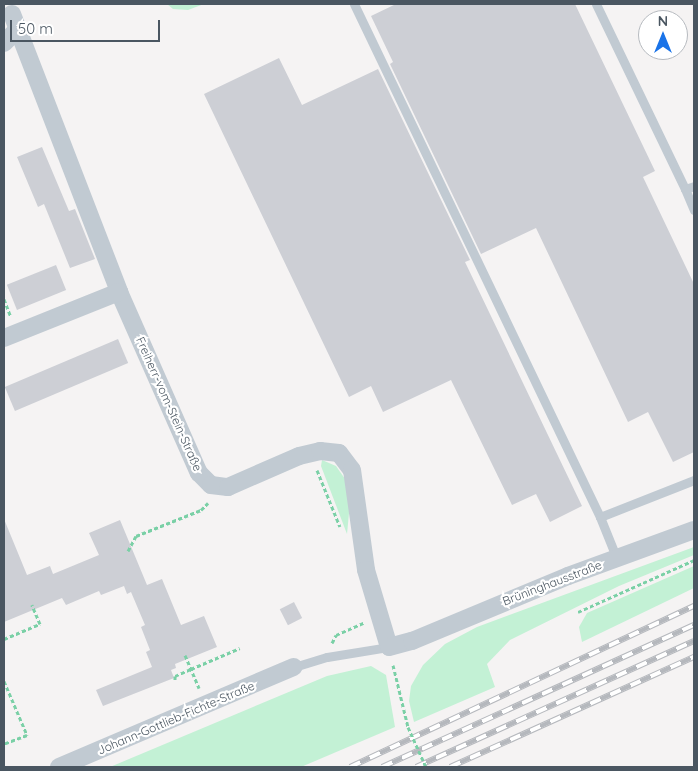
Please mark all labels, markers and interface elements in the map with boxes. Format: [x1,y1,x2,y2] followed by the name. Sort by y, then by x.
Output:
[12,10,162,42] scale bar
[638,10,688,60] north arrow
[658,12,668,30] text: N
[18,19,53,38] text: 50 m
[133,335,205,473] street label: Freiherr-vom-Stein-Straße
[500,557,604,609] street label: Brüninghausstraße
[95,678,257,758] street label: Johann-Gottlieb-Fichte-Straße

